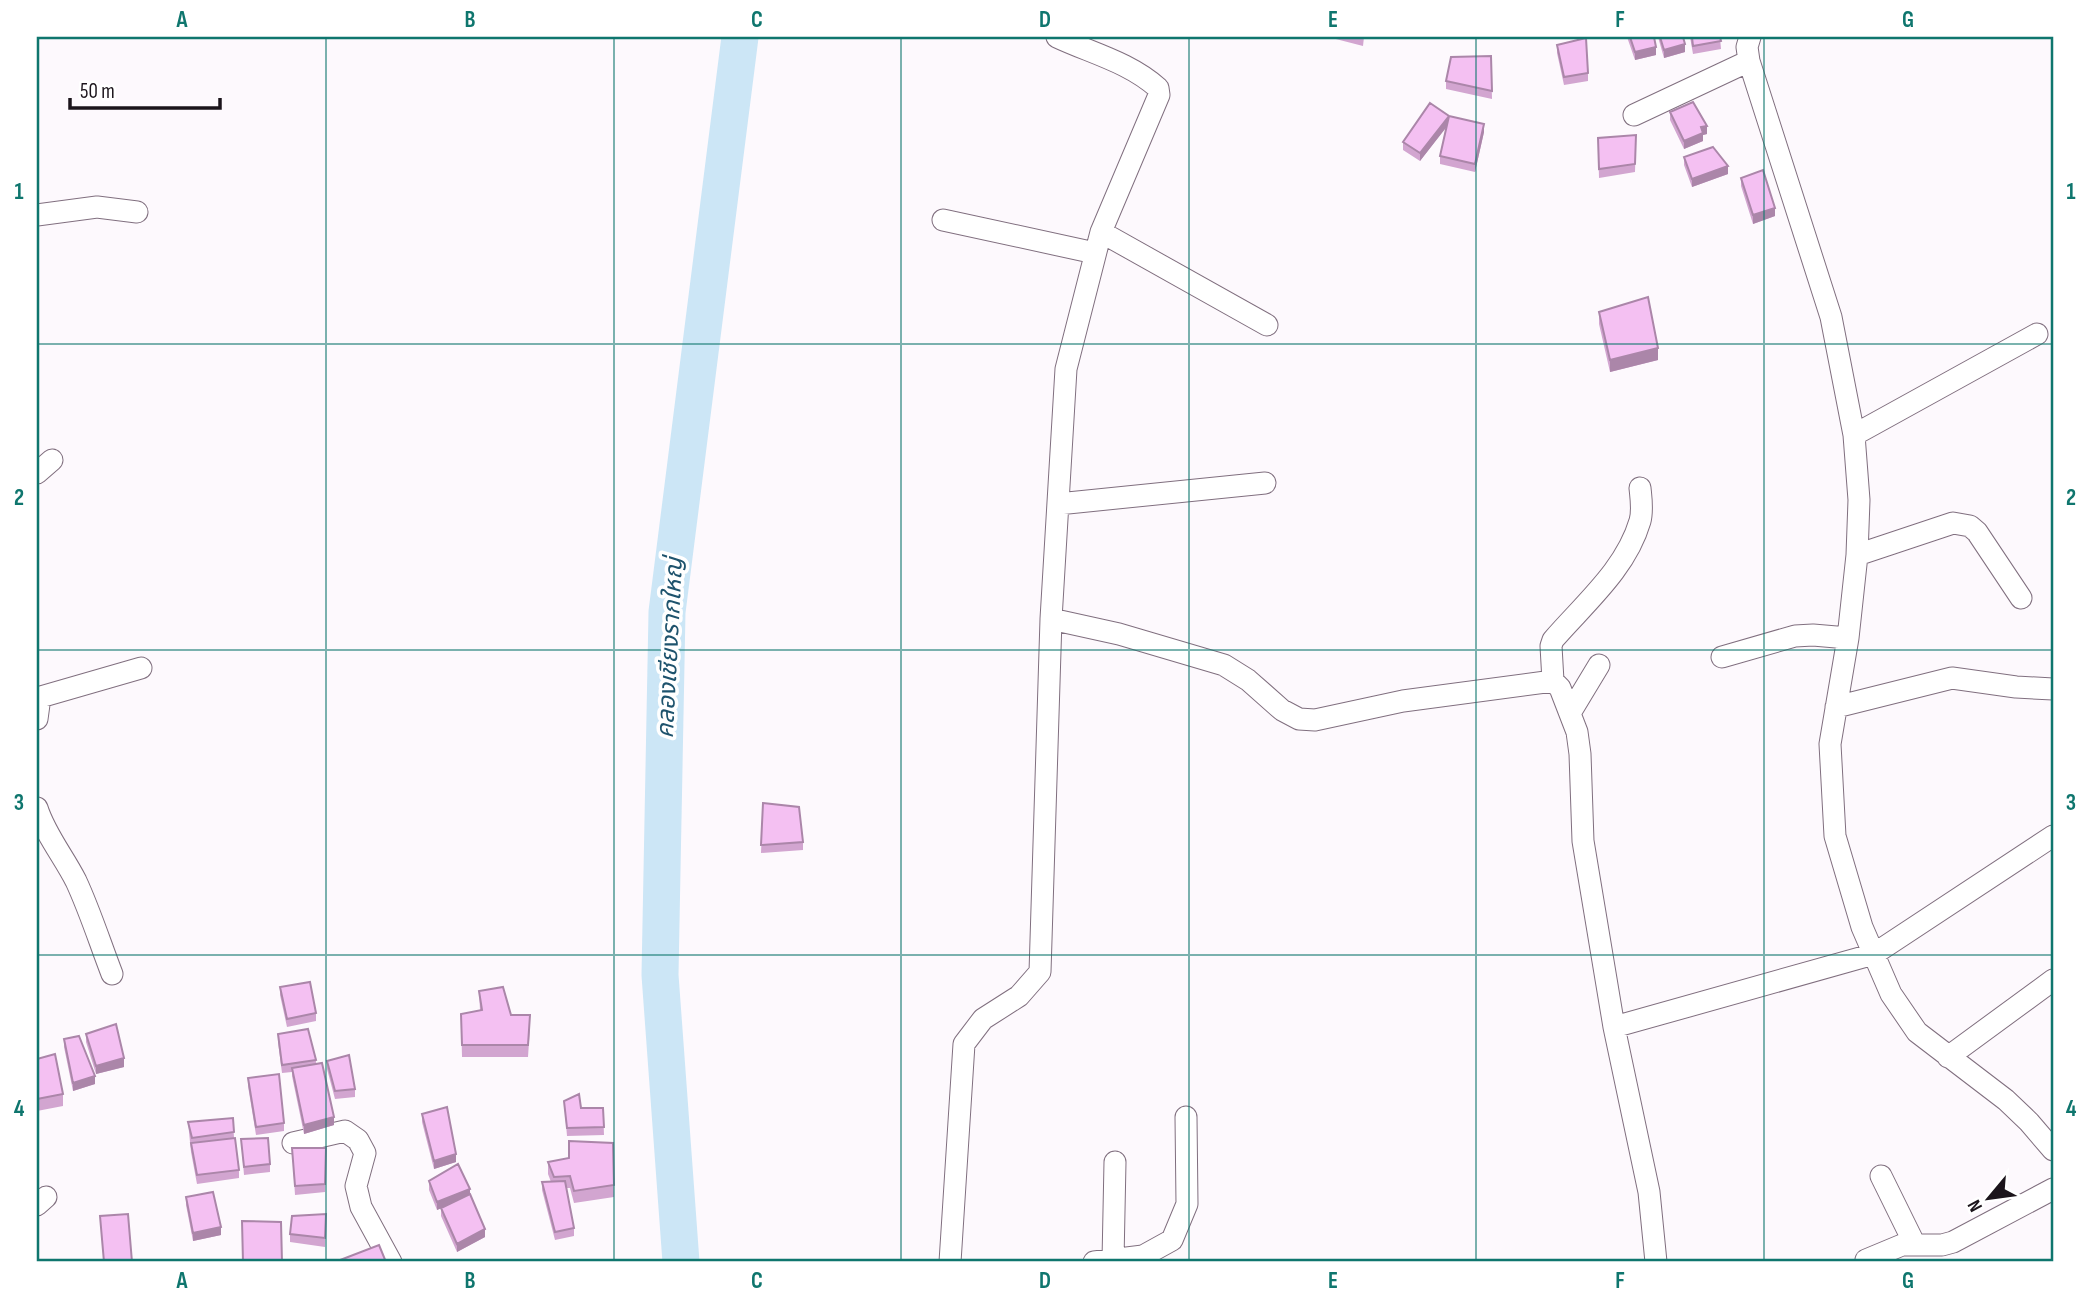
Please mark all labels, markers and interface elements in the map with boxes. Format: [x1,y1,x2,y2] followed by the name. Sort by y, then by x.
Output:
[176,6,189,34] text: A
[465,6,476,34] text: B
[751,6,763,34] text: C
[1039,6,1051,34] text: D
[1328,6,1338,34] text: E
[1615,6,1625,34] text: F
[1902,6,1914,34] text: G
[70,66,220,110] scale bar
[80,79,115,104] text: 50 m
[14,178,24,206] text: 1
[2066,178,2076,206] text: 1
[14,484,24,512] text: 2
[2066,484,2076,512] text: 2
[651,554,689,739] water label: คลองเชียงรากใหญ่
[14,789,24,817] text: 3
[2066,789,2076,817] text: 3
[14,1095,25,1123] text: 4
[2066,1095,2077,1123] text: 4
[1954,1162,2024,1232] north arrow
[1963,1195,1988,1216] text: N
[176,1267,189,1295] text: A
[465,1267,476,1295] text: B
[751,1267,763,1295] text: C
[1039,1267,1051,1295] text: D
[1328,1267,1338,1295] text: E
[1615,1267,1625,1295] text: F
[1902,1267,1914,1295] text: G

